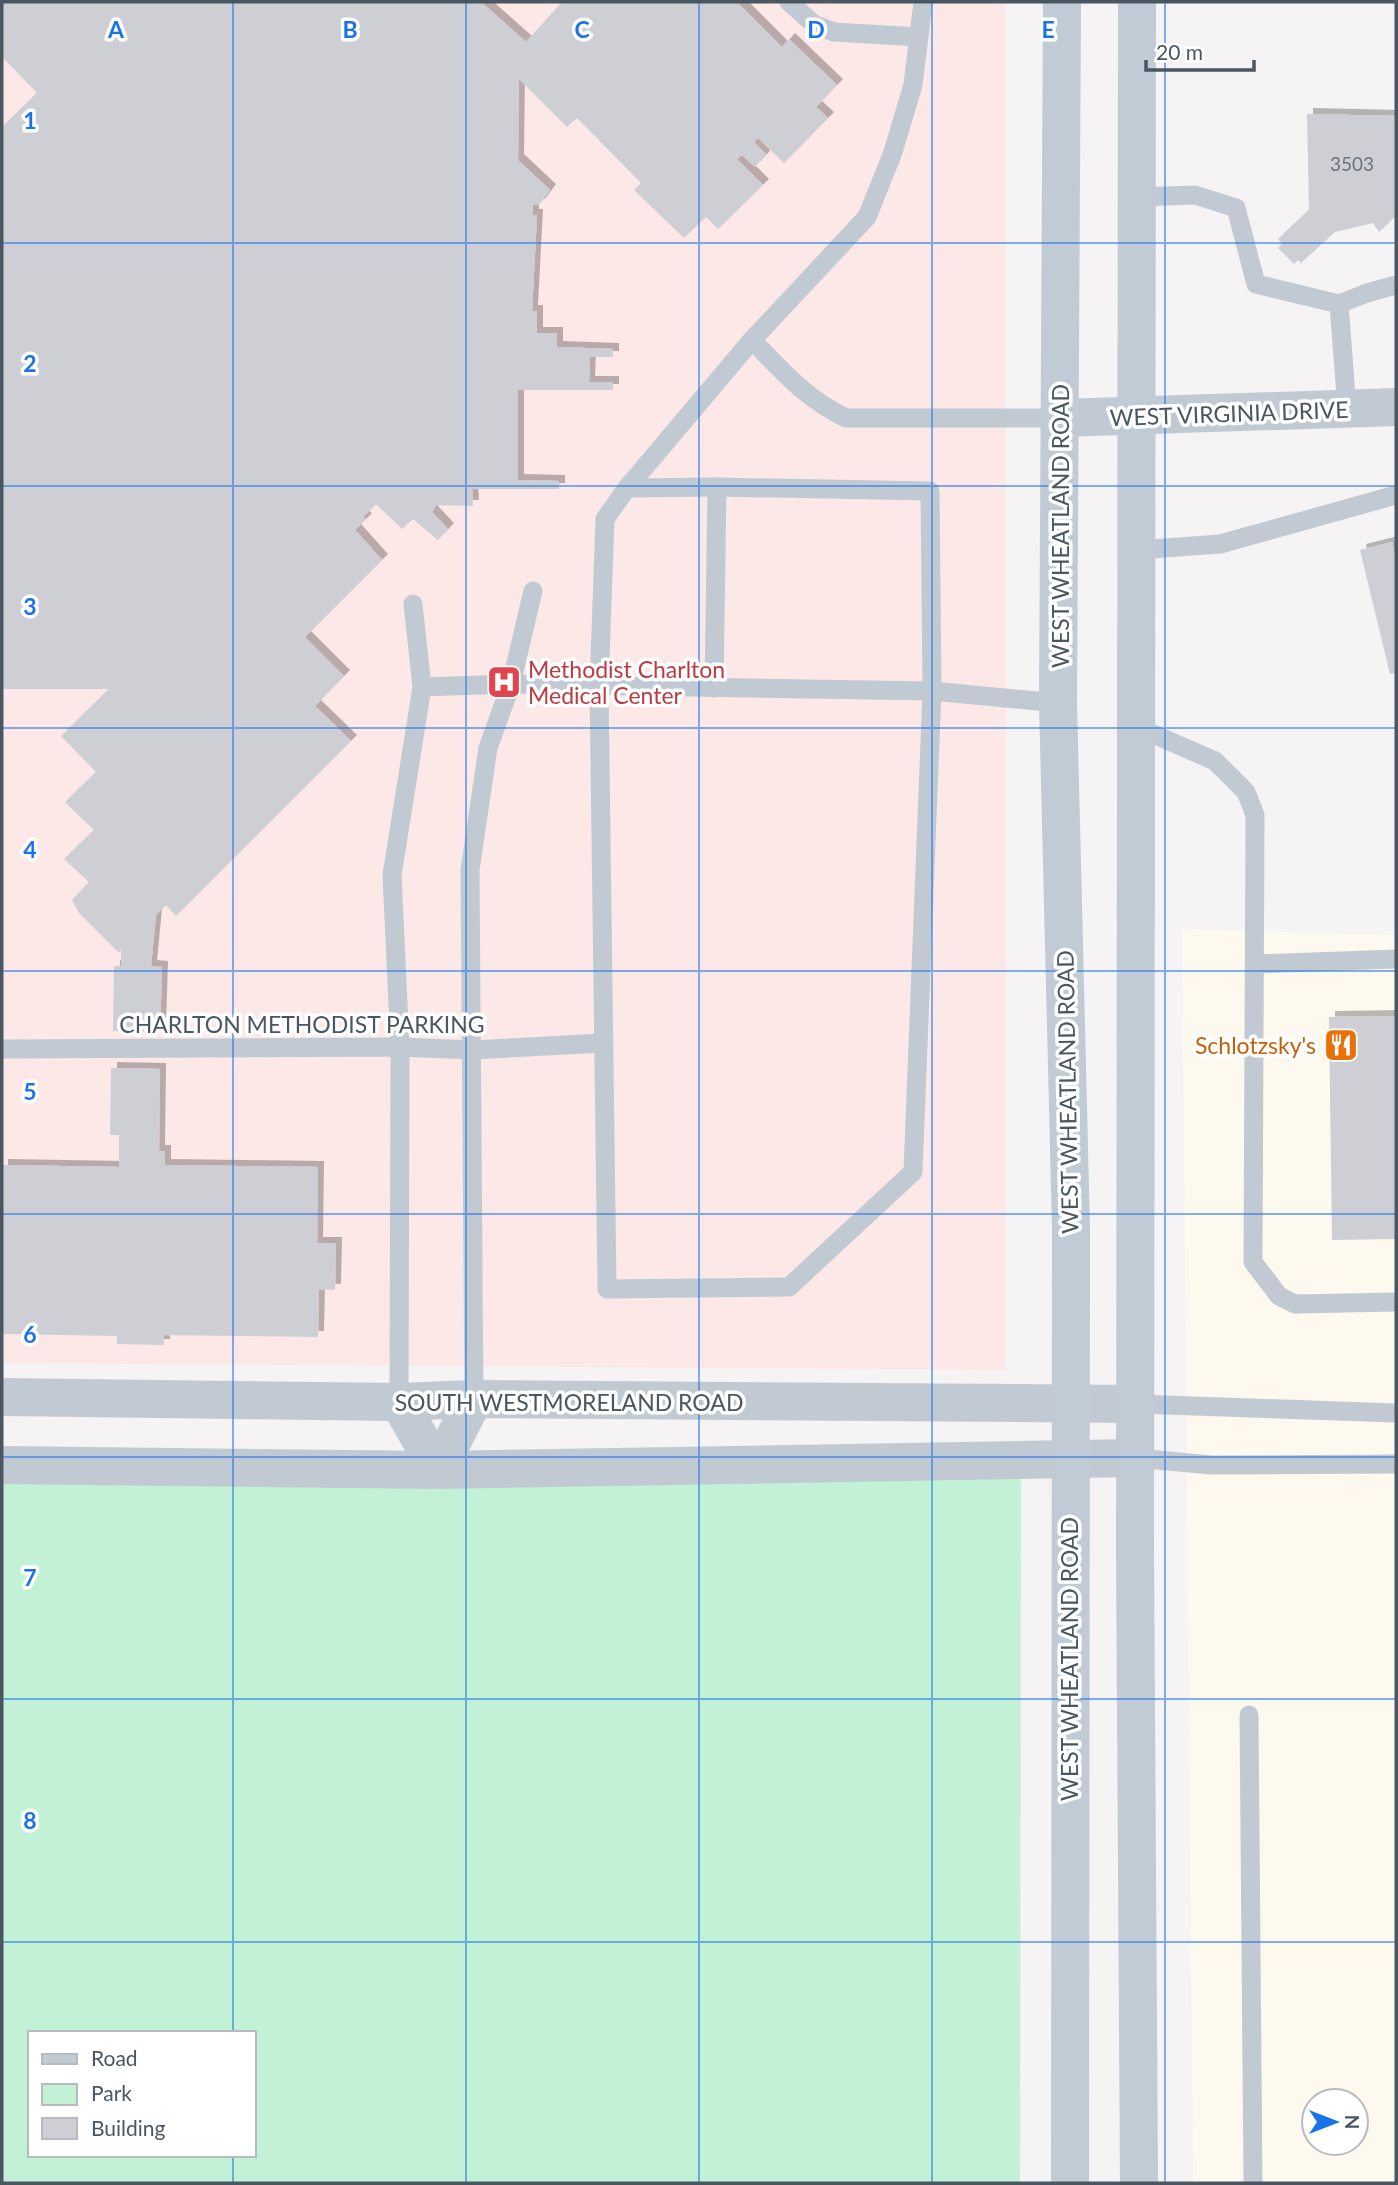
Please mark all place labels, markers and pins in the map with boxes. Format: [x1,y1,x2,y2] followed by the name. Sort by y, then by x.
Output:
[528,655,725,709] place label: Methodist Charlton Medical Center
[485,663,523,701] hospital icon: Methodist Charlton Medical Center
[1322,1026,1360,1064] restaurant icon: Schlotzsky's
[1195,1031,1316,1059] place label: Schlotzsky's

